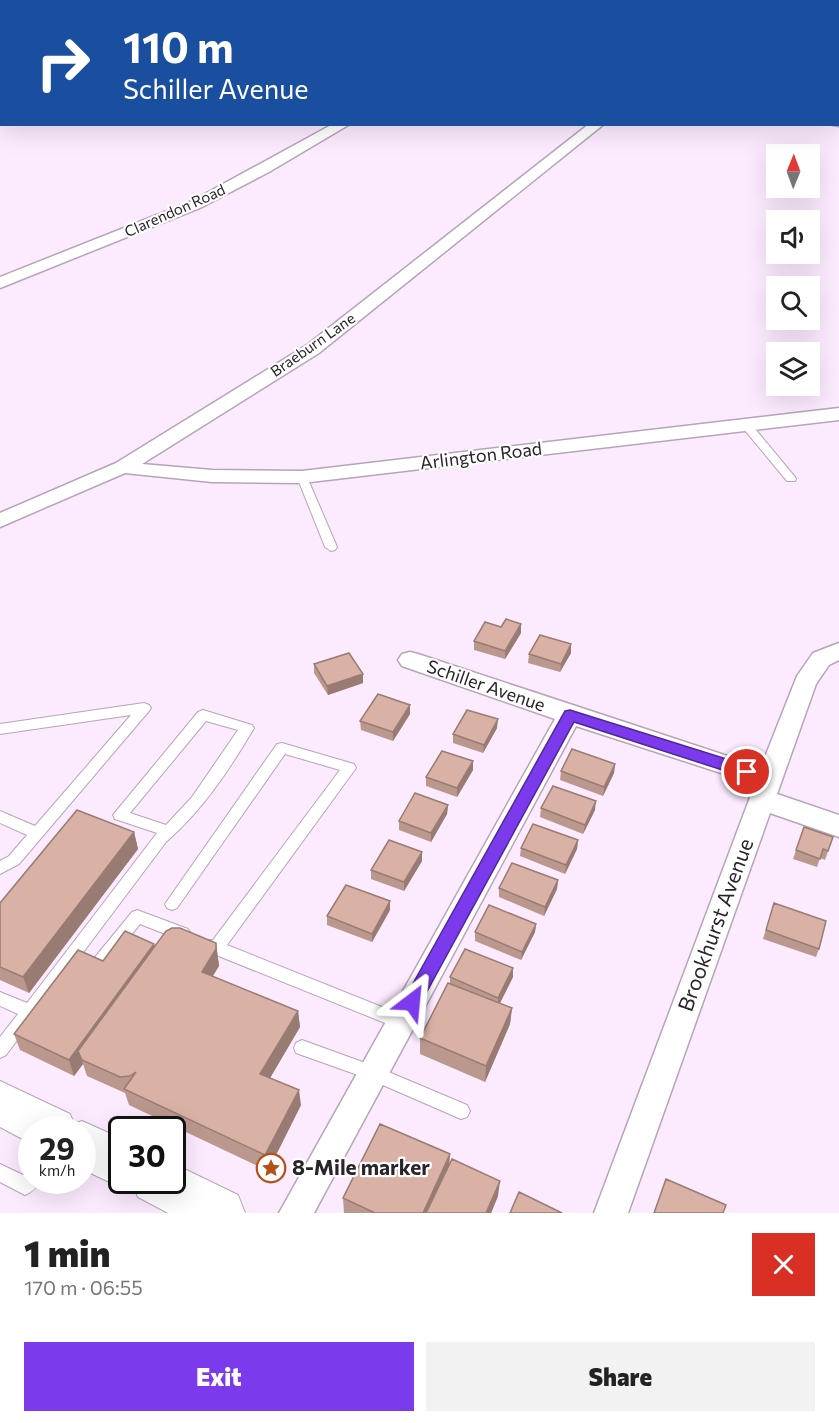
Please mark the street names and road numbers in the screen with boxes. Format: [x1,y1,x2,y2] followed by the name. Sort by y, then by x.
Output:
[121,180,228,240] street label: Clarendon Road
[267,308,358,380] street label: Braeburn Lane
[419,437,543,473] street label: Arlington Road
[424,655,548,716] street label: Schiller Avenue
[672,835,757,1014] street label: Brookhurst Avenue

